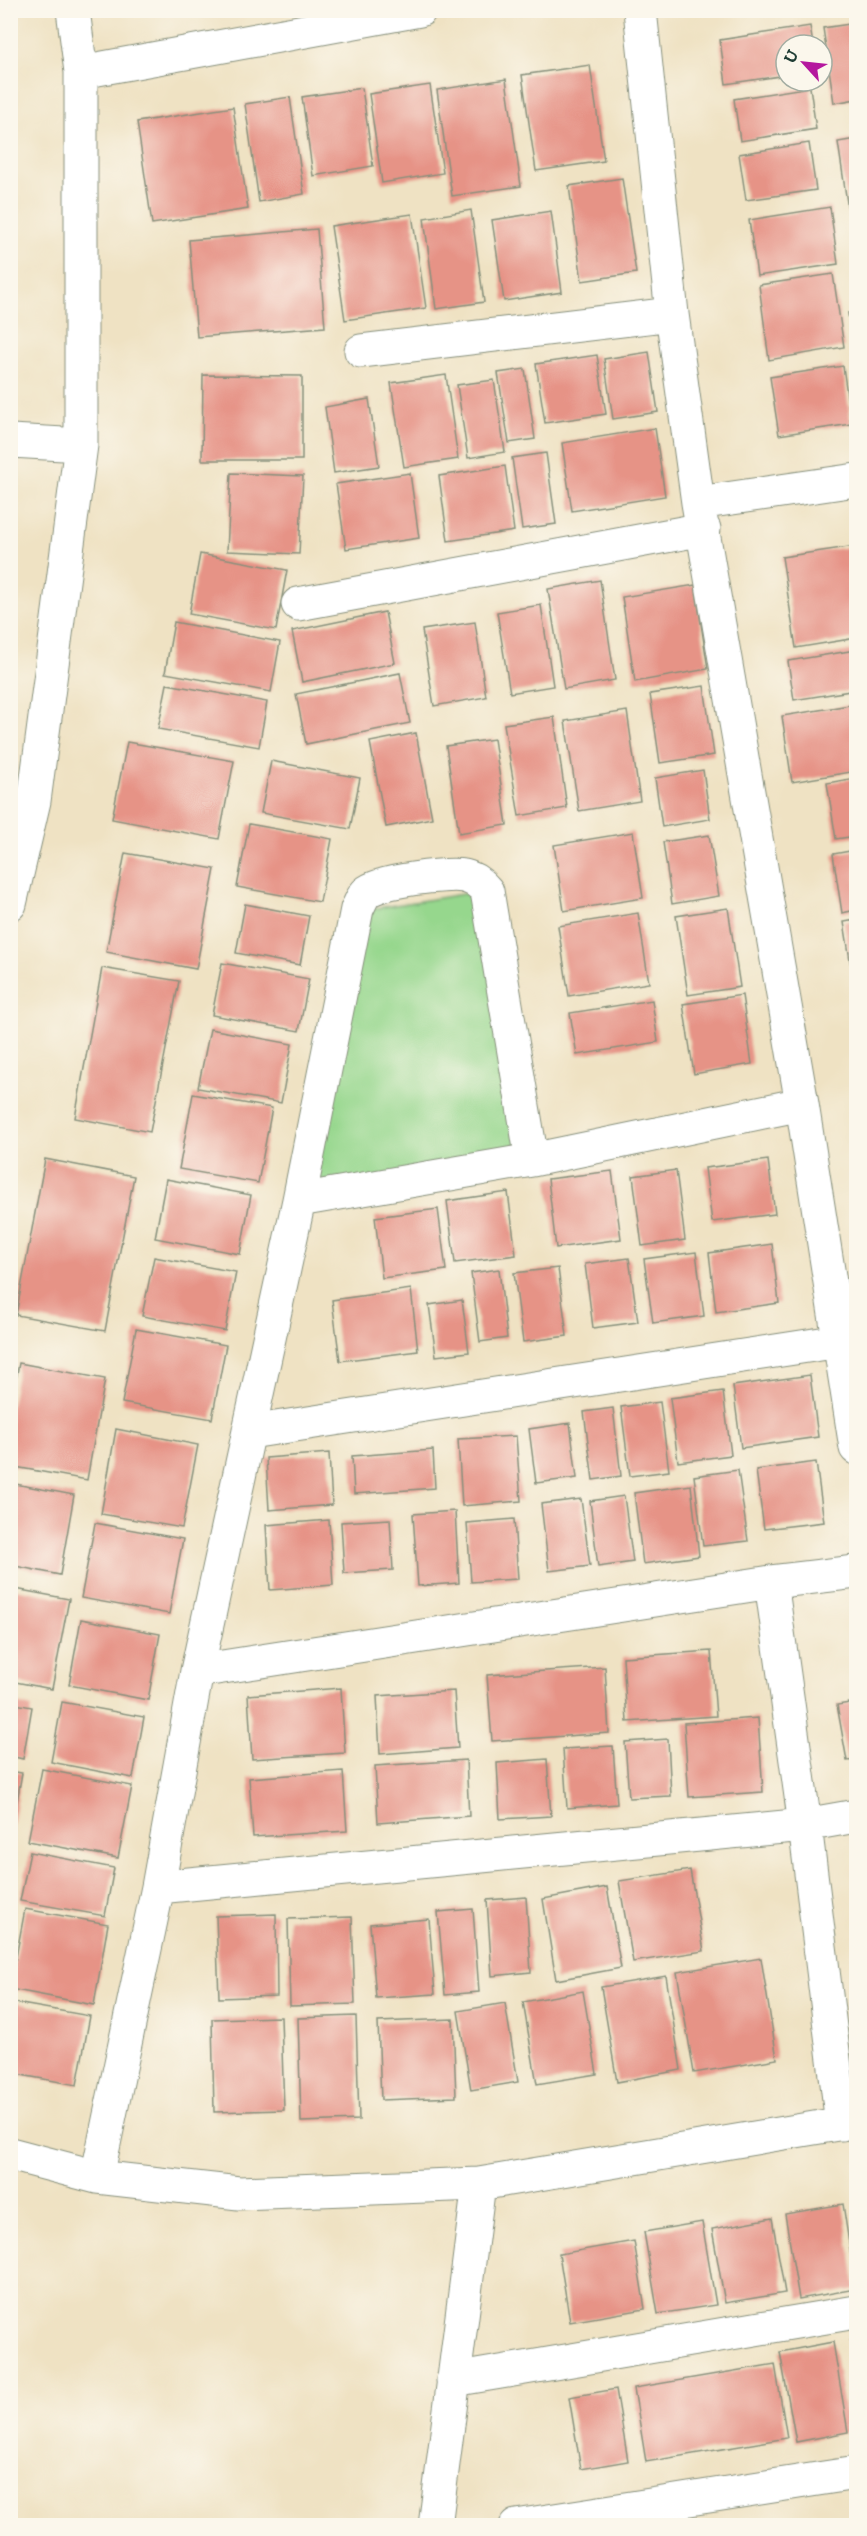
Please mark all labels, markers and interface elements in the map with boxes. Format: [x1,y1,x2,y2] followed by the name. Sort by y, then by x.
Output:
[774,33,834,93] north arrow
[780,46,804,67] text: U

